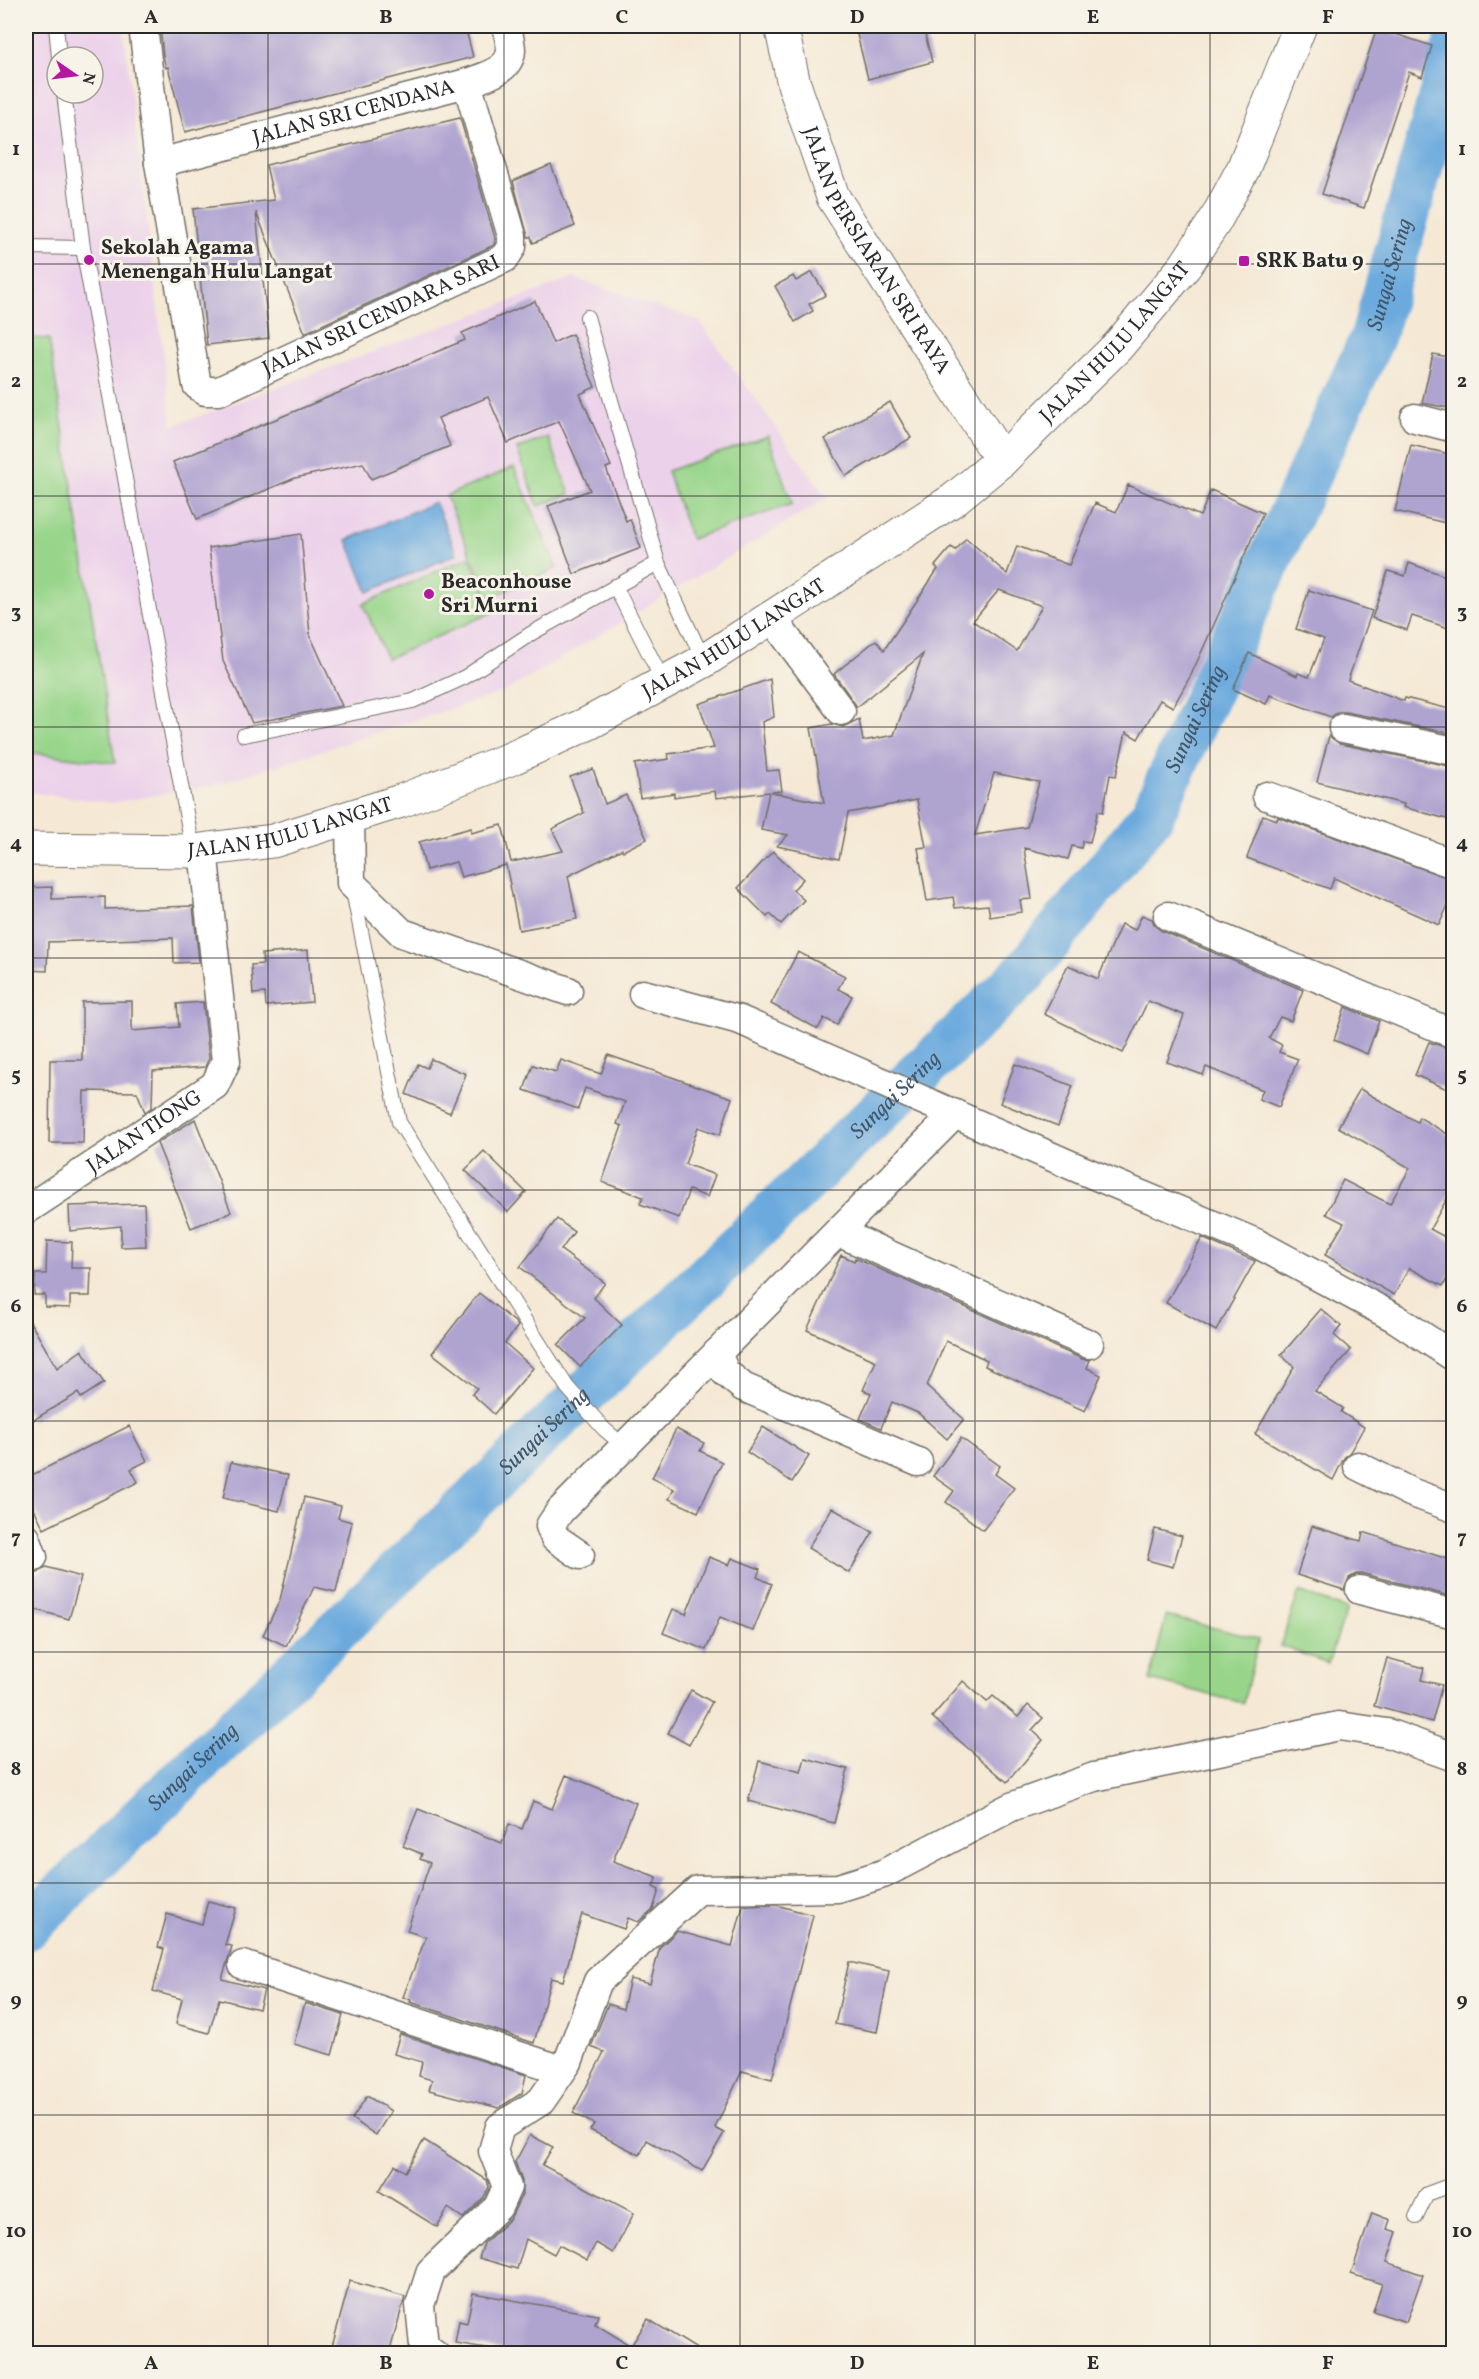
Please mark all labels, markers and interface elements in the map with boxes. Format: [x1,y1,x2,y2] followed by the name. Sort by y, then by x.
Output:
[144,4,158,32] text: A
[379,4,393,32] text: B
[616,4,629,32] text: C
[850,4,864,32] text: D
[1087,4,1099,32] text: E
[1322,4,1334,32] text: F
[45,45,105,105] north arrow
[75,70,100,87] text: N
[250,72,458,153] street label: JALAN SRI CENDANA
[795,122,958,380] street label: JALAN PERSIARAN SRI RAYA
[12,136,20,164] text: 1
[1458,136,1466,164] text: 1
[1360,215,1421,334] water label: Sungai Sering
[101,234,333,287] place label: Sekolah Agama Menengah Hulu Langat
[1256,247,1364,276] place label: SRK Batu 9
[258,248,505,383] street label: JALAN SRI CENDARA SARI
[82,253,96,267] marker: Sekolah Agama Menengah Hulu Langat
[1237,254,1251,268] marker: SRK Batu 9
[1033,255,1197,430] street label: JALAN HULU LANGAT
[11,368,21,396] text: 2
[1457,368,1467,396] text: 2
[441,568,571,621] place label: Beaconhouse Sri Murni
[637,572,831,706] street label: JALAN HULU LANGAT
[422,587,436,601] marker: Beaconhouse Sri Murni
[11,599,21,627] text: 3
[1457,599,1467,627] text: 3
[1158,660,1234,778] water label: Sungai Sering
[187,790,396,866] street label: JALAN HULU LANGAT
[10,830,22,858] text: 4
[1456,830,1468,858] text: 4
[843,1044,948,1147] water label: Sungai Sering
[11,1062,21,1090] text: 5
[1457,1062,1467,1090] text: 5
[81,1083,208,1180] street label: JALAN TIONG
[11,1293,22,1321] text: 6
[1457,1293,1468,1321] text: 6
[492,1380,597,1483] water label: Sungai Sering
[11,1524,21,1552] text: 7
[1457,1524,1467,1552] text: 7
[141,1716,246,1819] water label: Sungai Sering
[11,1756,21,1784] text: 8
[1457,1756,1467,1784] text: 8
[10,1987,22,2015] text: 9
[1456,1987,1468,2015] text: 9
[6,2218,26,2246] text: 10
[1452,2218,1472,2246] text: 10
[144,2350,158,2378] text: A
[379,2350,393,2378] text: B
[616,2350,629,2378] text: C
[850,2350,864,2378] text: D
[1087,2350,1099,2378] text: E
[1322,2350,1334,2378] text: F

